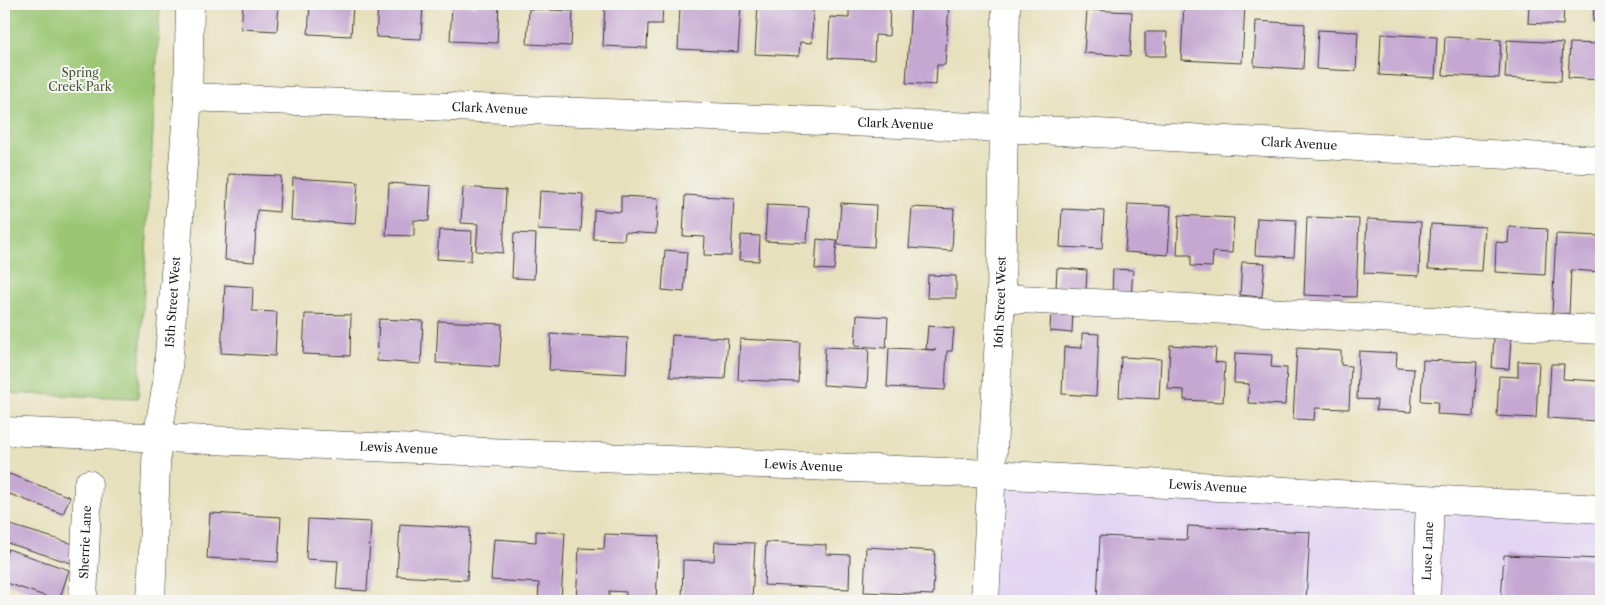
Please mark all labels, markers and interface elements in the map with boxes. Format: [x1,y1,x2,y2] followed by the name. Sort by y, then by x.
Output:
[48,65,113,94] park label: Spring Creek Park
[451,99,529,117] street label: Clark Avenue
[857,114,934,132] street label: Clark Avenue
[1260,134,1338,153] street label: Clark Avenue
[162,255,183,348] street label: 15th Street West
[990,255,1009,349] street label: 16th Street West
[359,438,439,457] street label: Lewis Avenue
[764,456,843,475] street label: Lewis Avenue
[1168,476,1248,496] street label: Lewis Avenue
[76,505,94,579] street label: Sherrie Lane
[1419,521,1436,581] street label: Luse Lane

